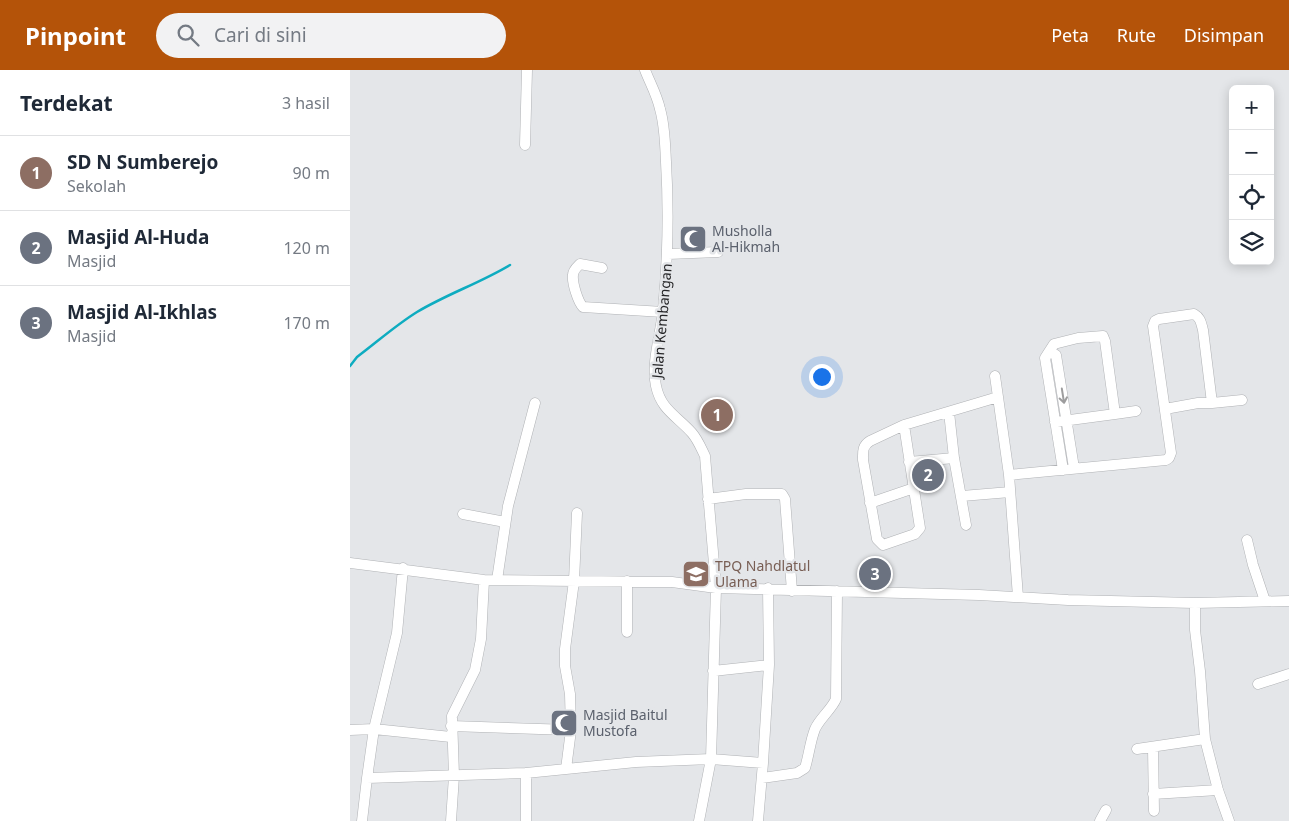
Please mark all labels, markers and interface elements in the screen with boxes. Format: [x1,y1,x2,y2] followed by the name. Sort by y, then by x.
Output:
[156,13,506,58] search box
[25,19,126,52] text: Pinpoint
[174,21,202,49] icon: search
[214,22,307,48] text: Cari di sini
[1051,23,1089,47] text: Peta
[1117,23,1156,47] text: Rute
[1184,23,1264,47] text: Disimpan
[1229,85,1274,265] map controls
[1229,85,1274,130] button: +
[20,89,113,117] text: Terdekat
[282,92,330,114] text: 3 hasil
[1229,130,1274,175] button: −
[67,149,218,175] text: SD N Sumberejo
[31,162,41,184] text: 1
[293,162,330,184] text: 90 m
[67,175,126,197] text: Sekolah
[1229,175,1274,220] button: locate
[1229,220,1274,265] button: layers
[712,221,780,256] place label: Musholla Al-Hikmah
[67,224,209,250] text: Masjid Al-Huda
[678,224,708,254] mosque icon: Musholla Al-Hikmah
[31,237,41,259] text: 2
[283,237,330,259] text: 120 m
[67,250,116,272] text: Masjid
[647,263,676,381] street label: Jalan Kembangan
[67,299,217,325] text: Masjid Al-Ikhlas
[31,312,41,334] text: 3
[283,312,330,334] text: 170 m
[67,325,116,347] text: Masjid
[809,364,835,390] your location
[1058,388,1068,404] one-way arrow
[701,396,733,434] pin: 1
[912,456,944,494] pin: 2
[859,555,891,593] pin: 3
[715,556,810,591] place label: TPQ Nahdlatul Ulama
[681,559,711,589] school or university icon: TPQ Nahdlatul Ulama
[583,705,668,740] place label: Masjid Baitul Mustofa
[549,708,579,738] mosque icon: Masjid Baitul Mustofa

